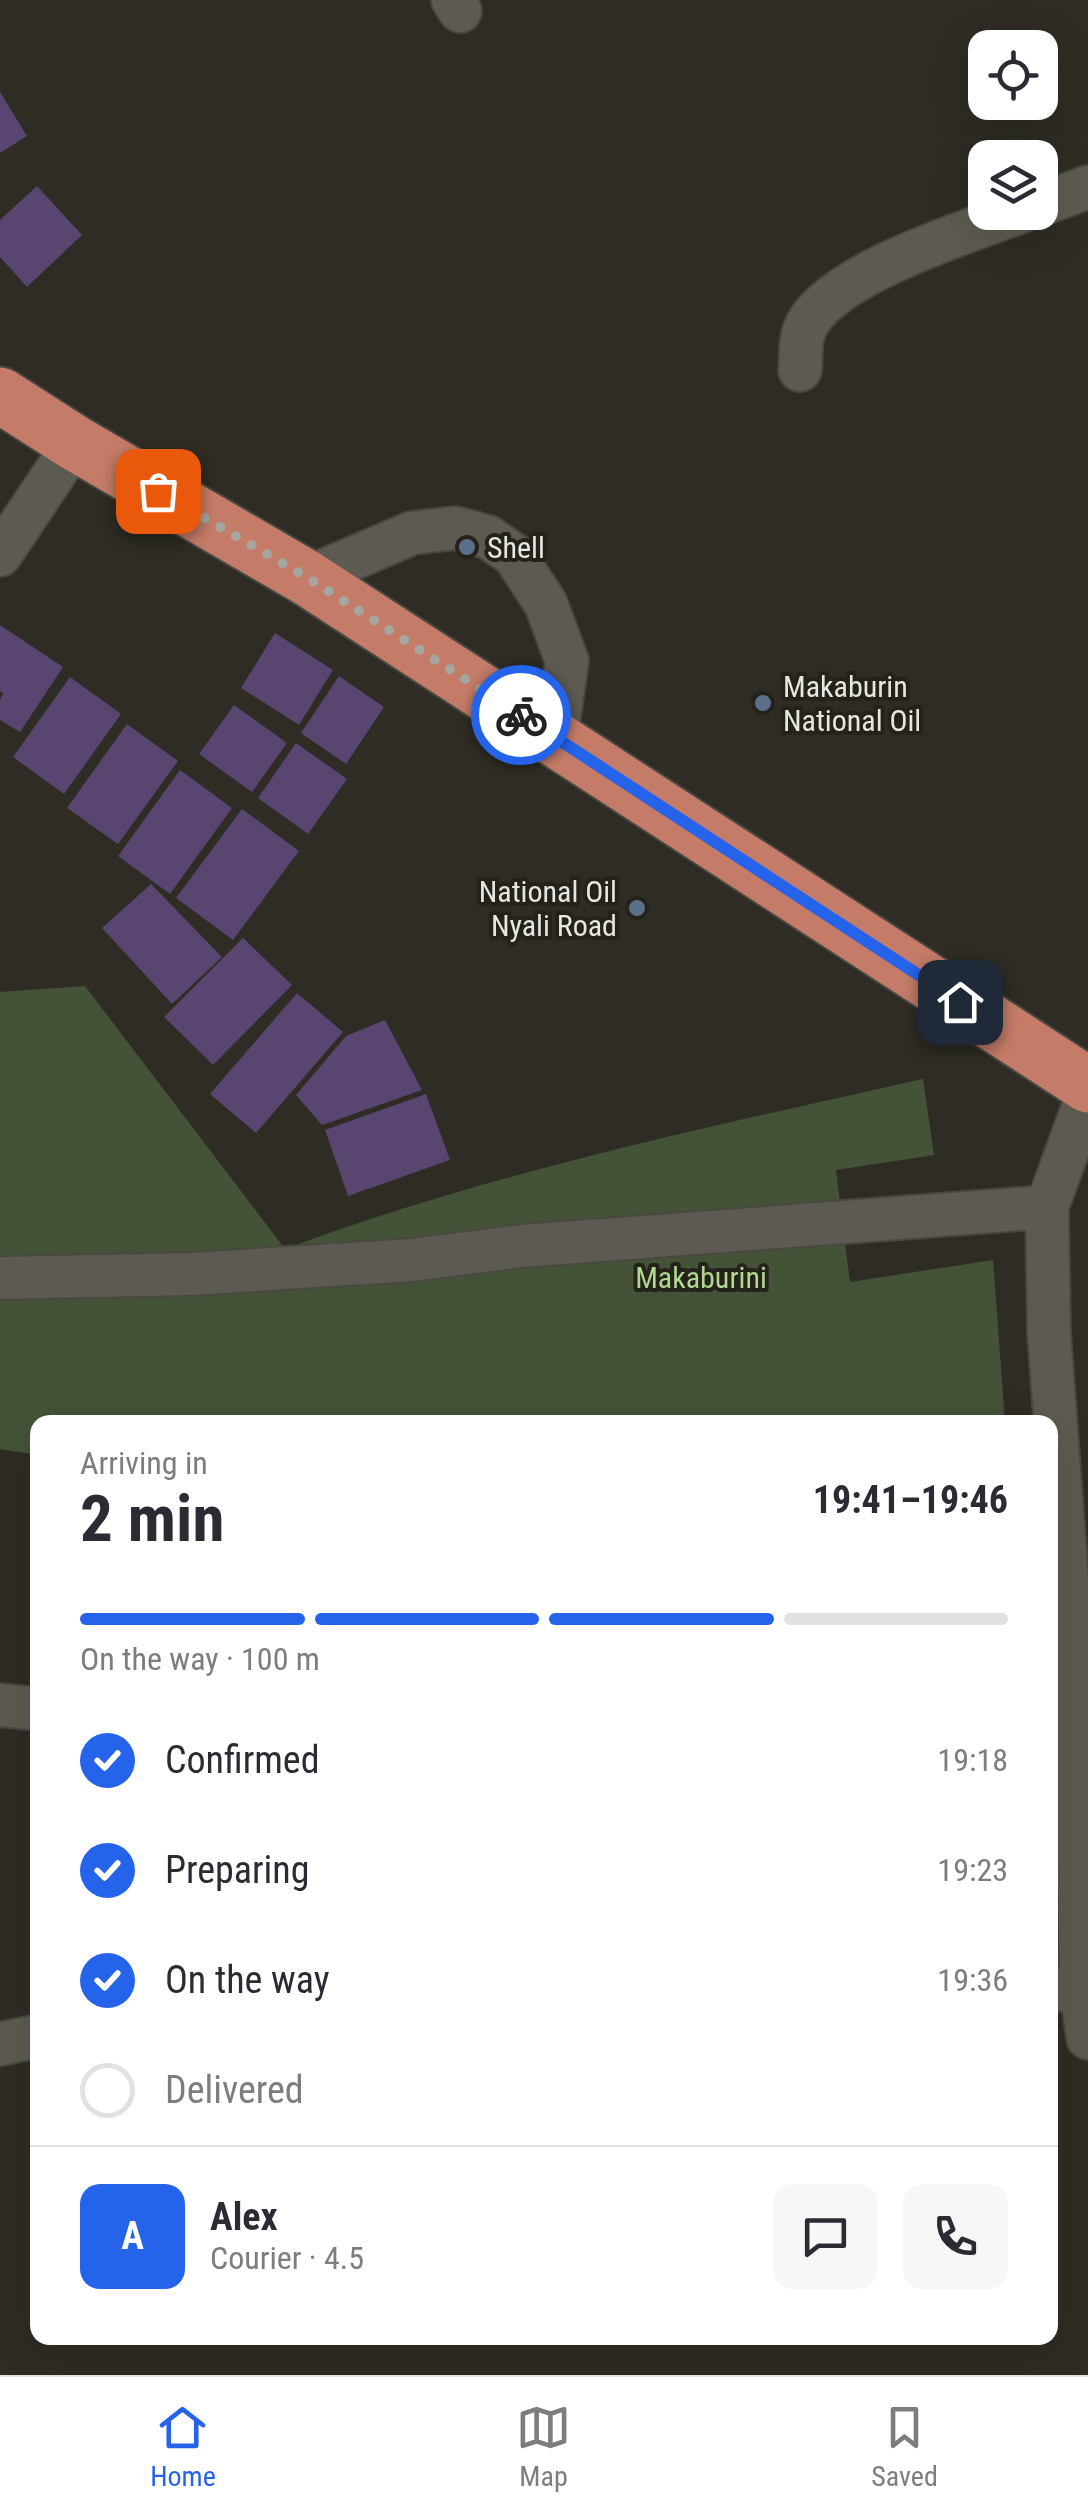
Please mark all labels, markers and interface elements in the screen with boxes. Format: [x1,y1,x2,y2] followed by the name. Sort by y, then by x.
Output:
[968,30,1058,230] map controls
[968,30,1058,120] button: locate
[968,140,1058,230] button: layers
[116,449,201,534] pin
[131,464,186,519] icon: bag
[487,530,545,565] place label: Shell
[456,536,478,558] marker: Shell
[471,665,571,765] courier
[783,669,921,738] place label: Makaburin National Oil
[494,688,549,743] icon: bike
[752,692,774,714] marker: Makaburin National Oil
[479,874,617,943] place label: National Oil Nyali Road
[626,897,648,919] marker: National Oil Nyali Road
[918,960,1003,1045] pin
[933,975,988,1030] icon: home
[635,1260,767,1295] park label: Makaburini
[80,1444,208,1482] text: Arriving in
[813,1478,1008,1522] text: 19:41–19:46
[80,1481,224,1557] text: 2 min
[80,1640,320,1678] text: On the way · 100 m
[80,1733,135,1788] icon: check
[165,1738,320,1782] text: Confirmed
[937,1741,1008,1779] text: 19:18
[80,1843,135,1898] icon: check
[165,1848,310,1892] text: Preparing
[937,1851,1008,1889] text: 19:23
[80,1953,135,2008] icon: check
[165,1958,330,2002] text: On the way
[937,1961,1008,1999] text: 19:36
[165,2068,304,2112] text: Delivered
[773,2184,878,2289] button: chat
[903,2184,1008,2289] button: phone
[210,2195,278,2239] text: Alex
[121,2214,144,2258] text: A
[210,2239,364,2277] text: Courier · 4.5
[150,2400,216,2493] tab: Home
[516,2400,571,2493] tab: Map
[871,2400,938,2493] tab: Saved

